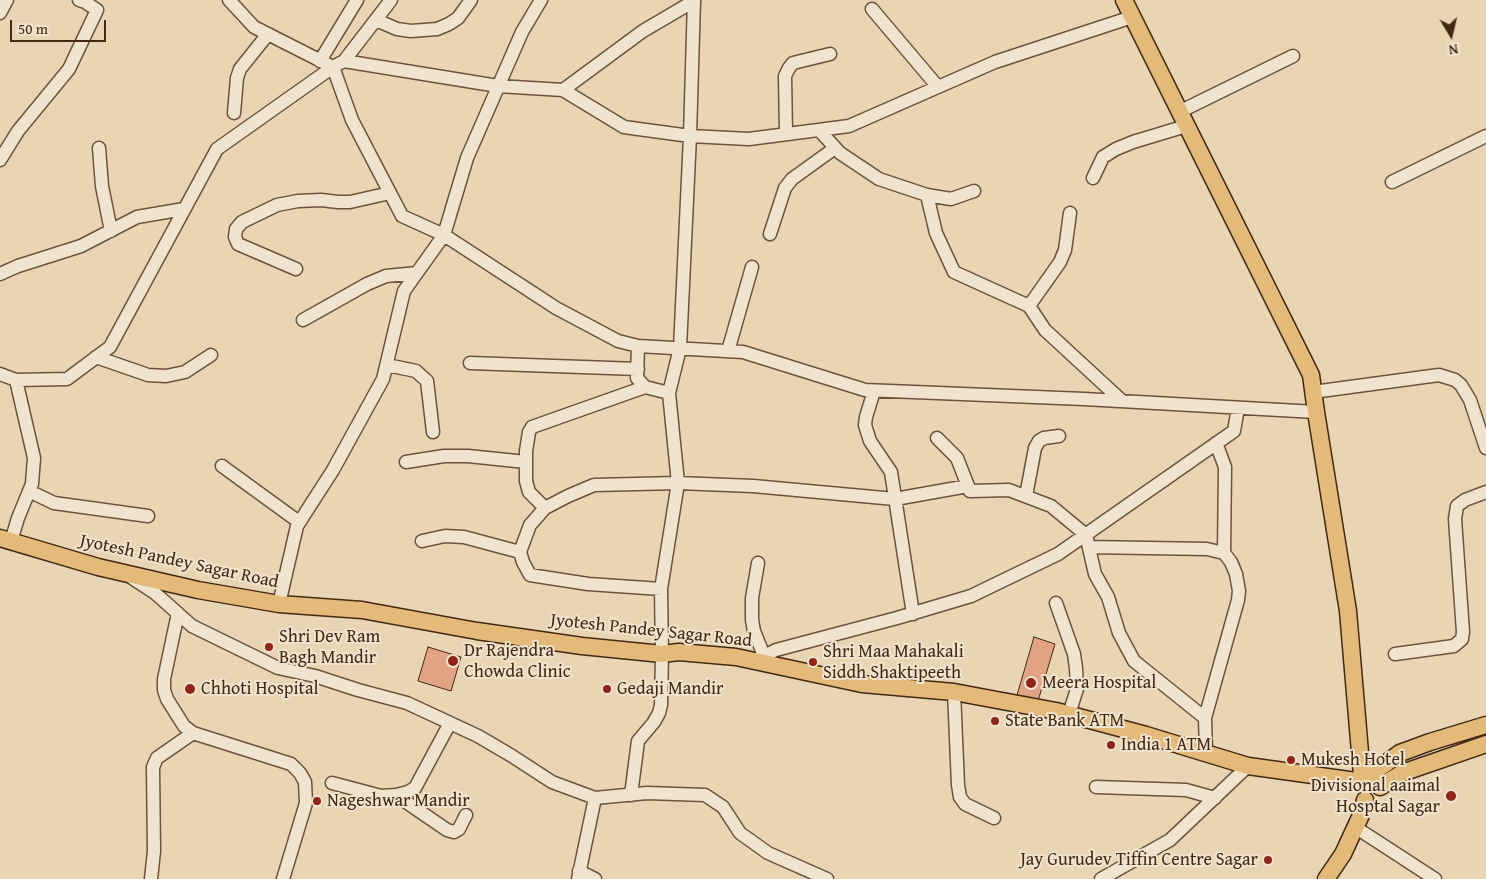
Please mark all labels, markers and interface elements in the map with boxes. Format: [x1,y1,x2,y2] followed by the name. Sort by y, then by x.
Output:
[12,10,109,42] scale bar
[1426,10,1476,60] north arrow
[18,18,48,39] text: 50 m
[1447,39,1460,60] text: N
[78,530,280,594] street label: Jyotesh Pandey Sagar Road
[549,610,753,652] street label: Jyotesh Pandey Sagar Road
[279,626,380,669] place label: Shri Dev Ram Bagh Mandir
[464,640,571,682] place label: Dr Rajendra Chowda Clinic
[263,641,275,653] marker: Shri Dev Ram Bagh Mandir
[823,641,964,684] place label: Shri Maa Mahakali Siddh Shaktipeeth
[446,654,460,668] marker: Dr Rajendra Chowda Clinic
[807,656,819,668] marker: Shri Maa Mahakali Siddh Shaktipeeth
[1042,672,1156,694] place label: Meera Hospital
[1024,676,1038,690] marker: Meera Hospital
[201,678,319,700] place label: Chhoti Hospital
[617,678,723,700] place label: Gedaji Mandir
[183,682,197,696] marker: Chhoti Hospital
[601,683,613,695] marker: Gedaji Mandir
[1005,710,1124,732] place label: State Bank ATM
[989,715,1001,727] marker: State Bank ATM
[1121,734,1211,756] place label: India 1 ATM
[1105,739,1117,751] marker: India 1 ATM
[1301,749,1405,771] place label: Mukesh Hotel
[1285,754,1297,766] marker: Mukesh Hotel
[1311,775,1440,818] place label: Divisional aaimal Hosptal Sagar
[1444,789,1458,803] marker: Divisional aaimal Hosptal Sagar
[327,790,470,812] place label: Nageshwar Mandir
[311,795,323,807] marker: Nageshwar Mandir
[1020,849,1258,871] place label: Jay Gurudev Tiffin Centre Sagar
[1262,854,1274,866] marker: Jay Gurudev Tiffin Centre Sagar

